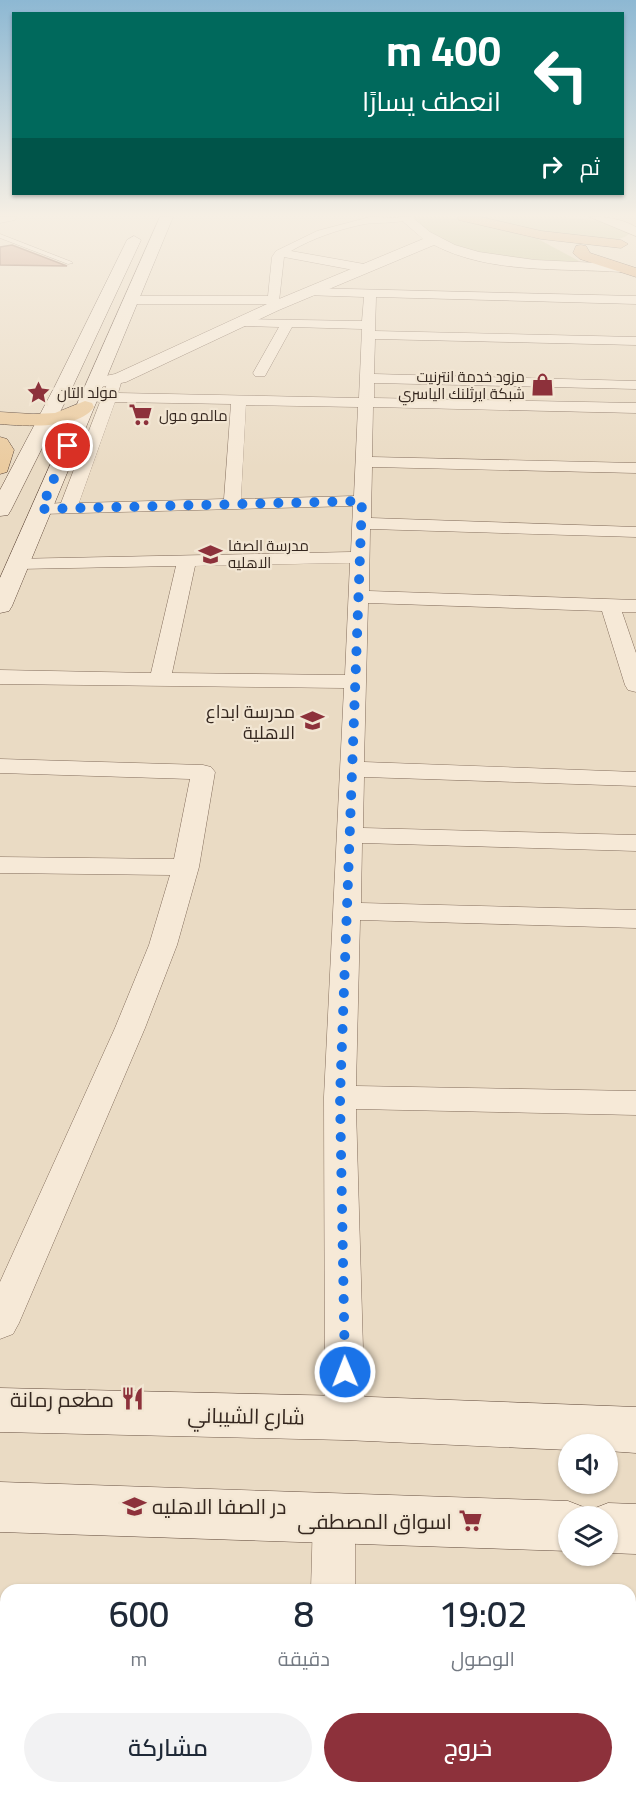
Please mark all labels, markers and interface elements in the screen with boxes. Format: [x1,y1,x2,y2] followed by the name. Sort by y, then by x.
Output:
[386,11,501,90] text: 400 m
[522,36,600,114] icon: left
[362,76,501,126] text: انعطف يسارًا
[580,146,600,188] text: ثم
[535,150,568,183] icon: right
[398,362,525,408] place label: مزود خدمة انترنيت شبكة ايرثلنك الياسري
[530,372,556,398] shop icon: مزود خدمة انترنيت شبكة ايرثلنك الياسري
[57,378,118,407] place label: مولد التان
[26,379,52,405] place icon: مولد التان
[159,401,228,430] place label: مالمو مول
[128,402,154,428] supermarket icon: مالمو مول
[42,420,93,471] pin
[51,429,84,462] icon: arrive
[228,531,309,577] place label: مدرسة الصفا الاهليه
[197,541,223,567] school or university icon: مدرسة الصفا الاهليه
[206,695,295,749] place label: مدرسة ابداع الاهلية
[300,708,326,734] school or university icon: مدرسة ابداع الاهلية
[313,1340,377,1404] position arrow
[10,1380,114,1419] place label: مطعم رمانة
[119,1386,145,1412] restaurant icon: مطعم رمانة
[187,1395,305,1437] street label: شارع الشيباني
[558,1434,618,1566] map controls
[558,1434,618,1494] button: sound
[152,1487,287,1526] place label: در الصفا الاهليه
[121,1493,147,1519] school or university icon: در الصفا الاهليه
[297,1502,452,1541] place label: اسواق المصطفى
[558,1506,618,1566] button: layers
[457,1508,483,1534] supermarket icon: اسواق المصطفى
[109,1580,169,1648] text: 600
[294,1580,314,1648] text: 8
[439,1580,527,1648] text: 19:02
[131,1640,147,1677] text: m
[278,1640,330,1677] text: دقيقة
[451,1640,515,1677] text: الوصول
[24,1713,312,1782] button: مشاركة
[324,1713,612,1782] button: خروج

